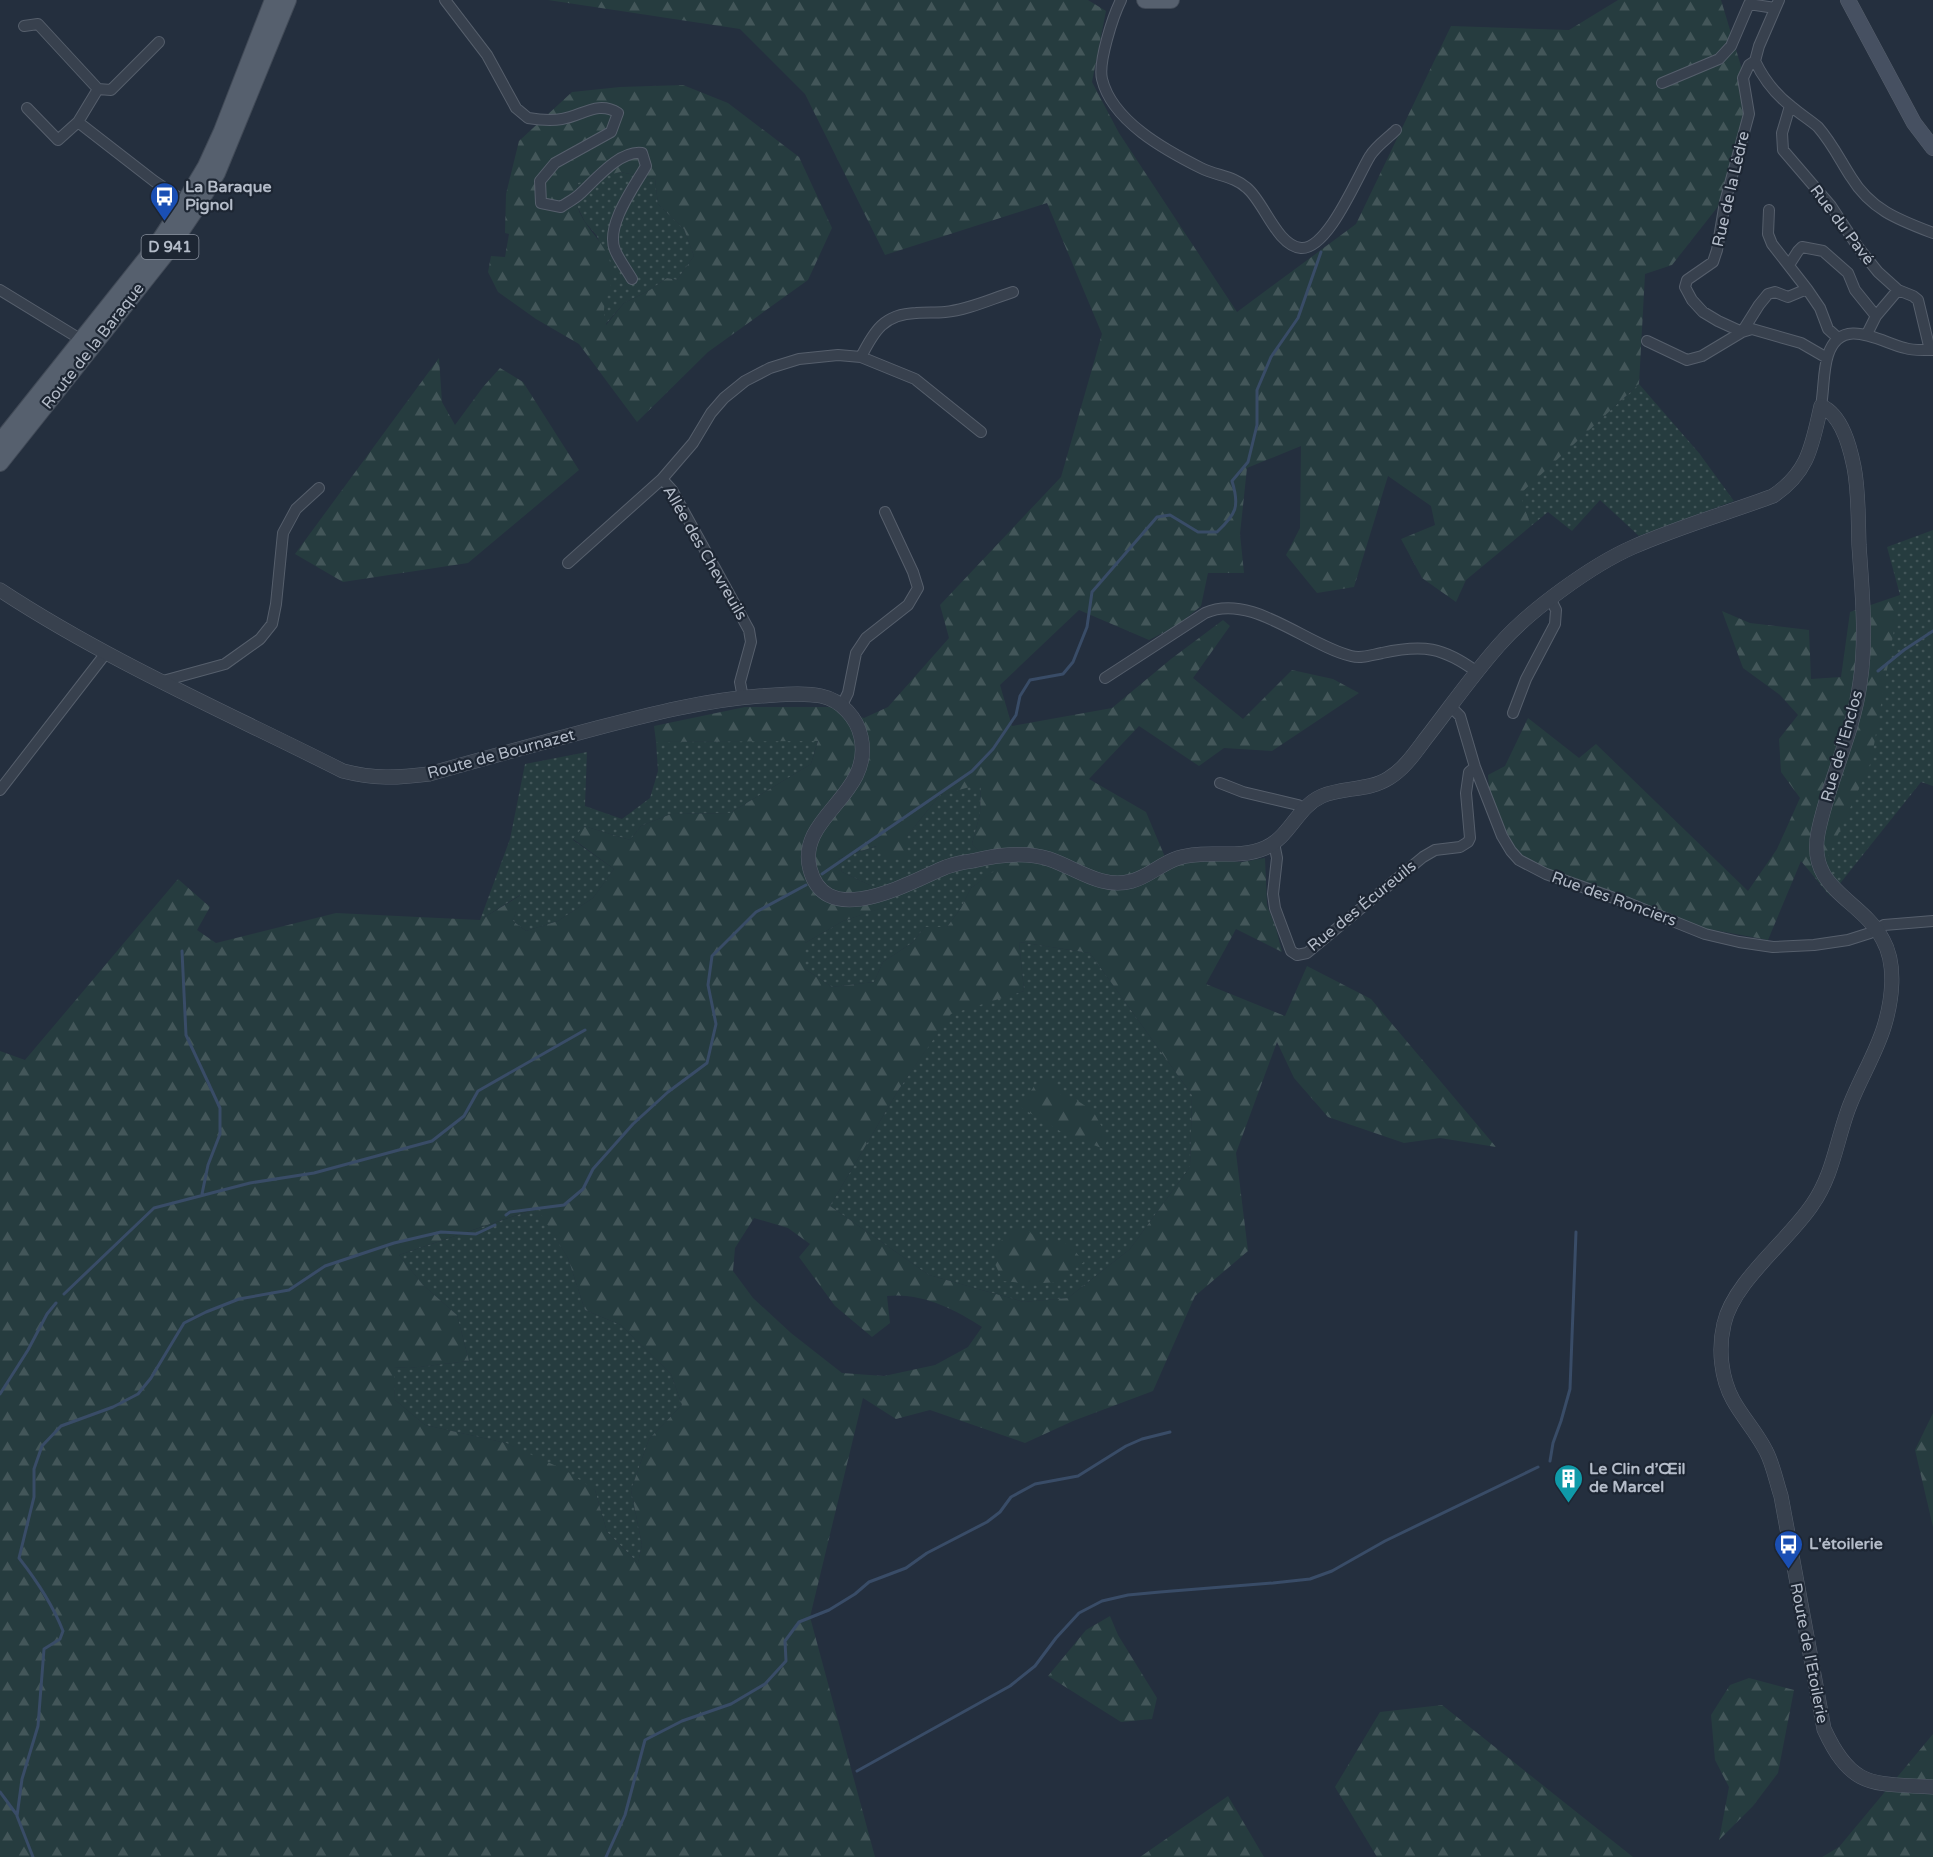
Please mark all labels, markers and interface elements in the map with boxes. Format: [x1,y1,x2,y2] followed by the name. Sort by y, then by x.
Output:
[1708,129,1754,249] street label: Rue de la Lèdre
[185,177,271,215] place label: La Baraque Pignol
[148,180,180,222] bus stop icon: La Baraque Pignol
[1805,181,1879,269] street label: Rue du Pavé
[142,235,198,259] road number: D 941
[38,279,148,413] street label: Route de la Baraque
[658,482,752,624] street label: Allée des Chevreuils
[1817,688,1867,804] street label: Rue de l'Enclos
[425,725,577,783] street label: Route de Bournazet
[1304,856,1420,956] street label: Rue des Écureuils
[1549,867,1679,931] street label: Rue des Ronciers
[1589,1459,1686,1497] place label: Le Clin d’Œil de Marcel
[1552,1462,1584,1504] building icon: Le Clin d’Œil de Marcel
[1772,1528,1804,1570] bus stop icon: L'étoilerie
[1809,1534,1883,1554] place label: L'étoilerie
[1786,1581,1832,1725] street label: Route de l'Etoilerie

